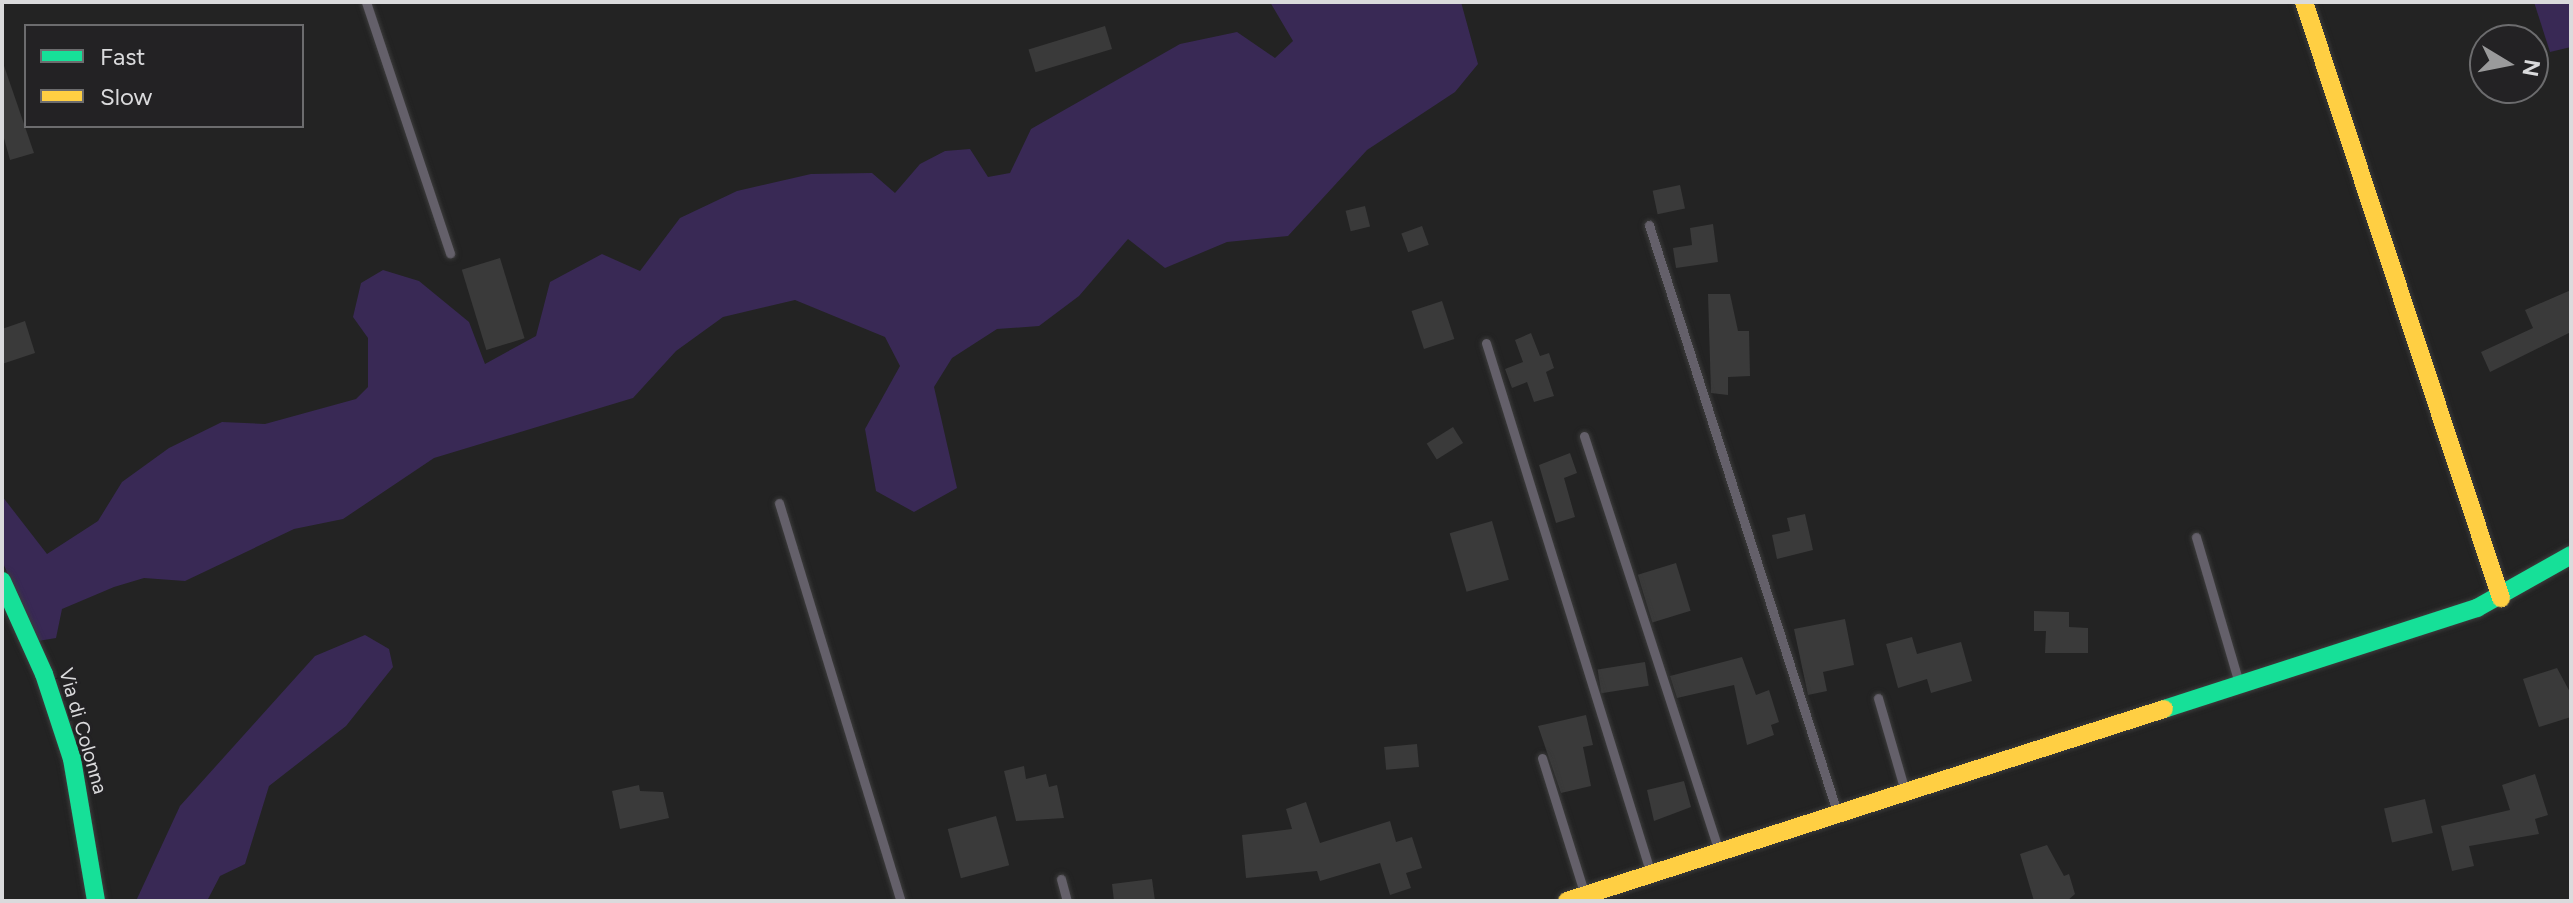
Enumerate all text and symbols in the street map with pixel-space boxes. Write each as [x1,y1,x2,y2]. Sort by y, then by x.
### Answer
legend [24,24,304,128]
north arrow [2469,24,2549,104]
text: Fast [100,42,145,71]
text: N [2516,57,2546,79]
text: Slow [100,82,152,111]
street label: Via di Colonna [54,665,112,797]

